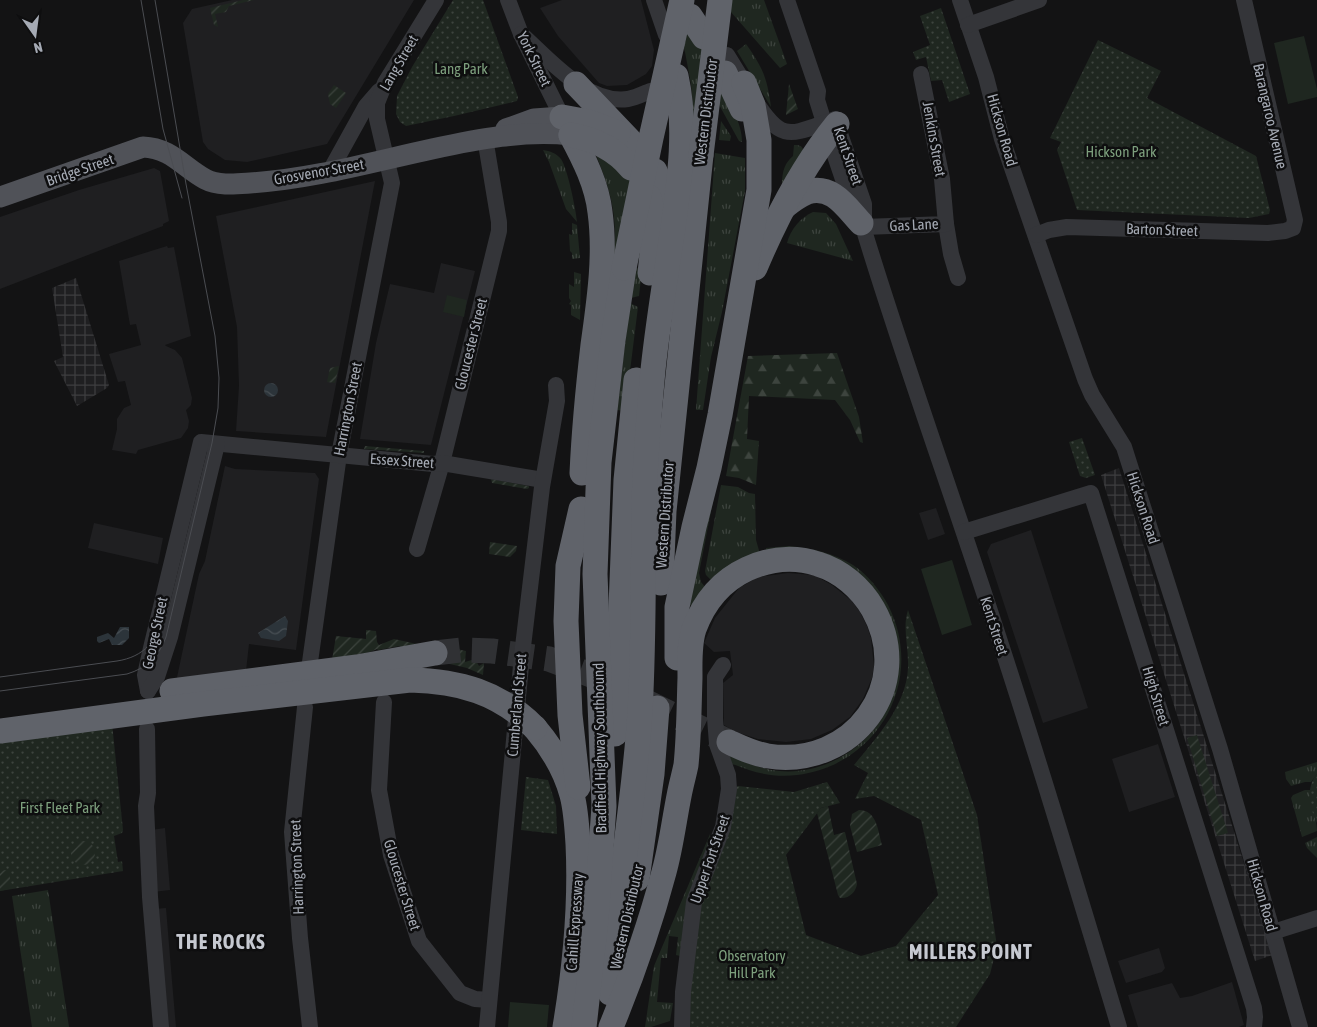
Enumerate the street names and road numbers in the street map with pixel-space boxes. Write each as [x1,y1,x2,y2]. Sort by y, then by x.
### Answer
street label: York Street [514,29,555,89]
street label: Lang Street [376,32,421,94]
street label: Western Distributor [691,57,721,166]
street label: Barangaroo Avenue [1250,62,1291,170]
street label: Hickson Road [984,92,1021,168]
street label: Jenkins Street [920,100,949,178]
street label: Kent Street [831,125,866,187]
street label: Bridge Street [44,150,116,189]
street label: Grosvenor Street [272,155,365,188]
street label: Gas Lane [889,215,939,234]
street label: Barton Street [1126,220,1198,239]
street label: Gloucester Street [451,296,490,392]
street label: Harrington Street [330,361,365,457]
street label: Essex Street [369,450,435,471]
street label: Western Distributor [652,461,677,569]
street label: Hickson Road [1124,470,1163,546]
street label: Kent Street [977,594,1012,657]
street label: George Street [139,595,170,671]
street label: Cumberland Street [504,653,529,757]
street label: Bradfield Highway Southbound [590,663,609,833]
street label: High Street [1139,664,1174,727]
street label: Upper Fort Street [686,812,733,905]
street label: Harrington Street [286,819,307,915]
street label: Gloucester Street [381,837,424,932]
street label: Hickson Road [1244,857,1281,933]
street label: Western Distributor [606,862,647,971]
street label: Cahill Expressway [563,873,586,971]

